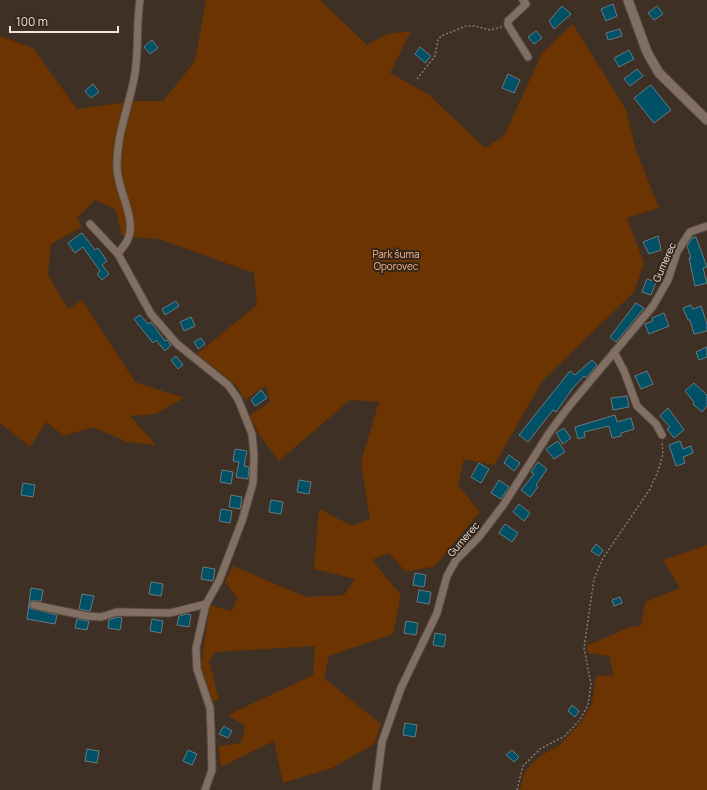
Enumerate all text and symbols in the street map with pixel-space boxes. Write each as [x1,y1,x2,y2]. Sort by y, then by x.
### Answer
scale bar [10,8,118,34]
text: 100 m [16,13,48,30]
street label: Gumerec [649,239,679,284]
park label: Park šuma Oporovec [372,247,420,273]
street label: Gumerec [444,518,482,560]

